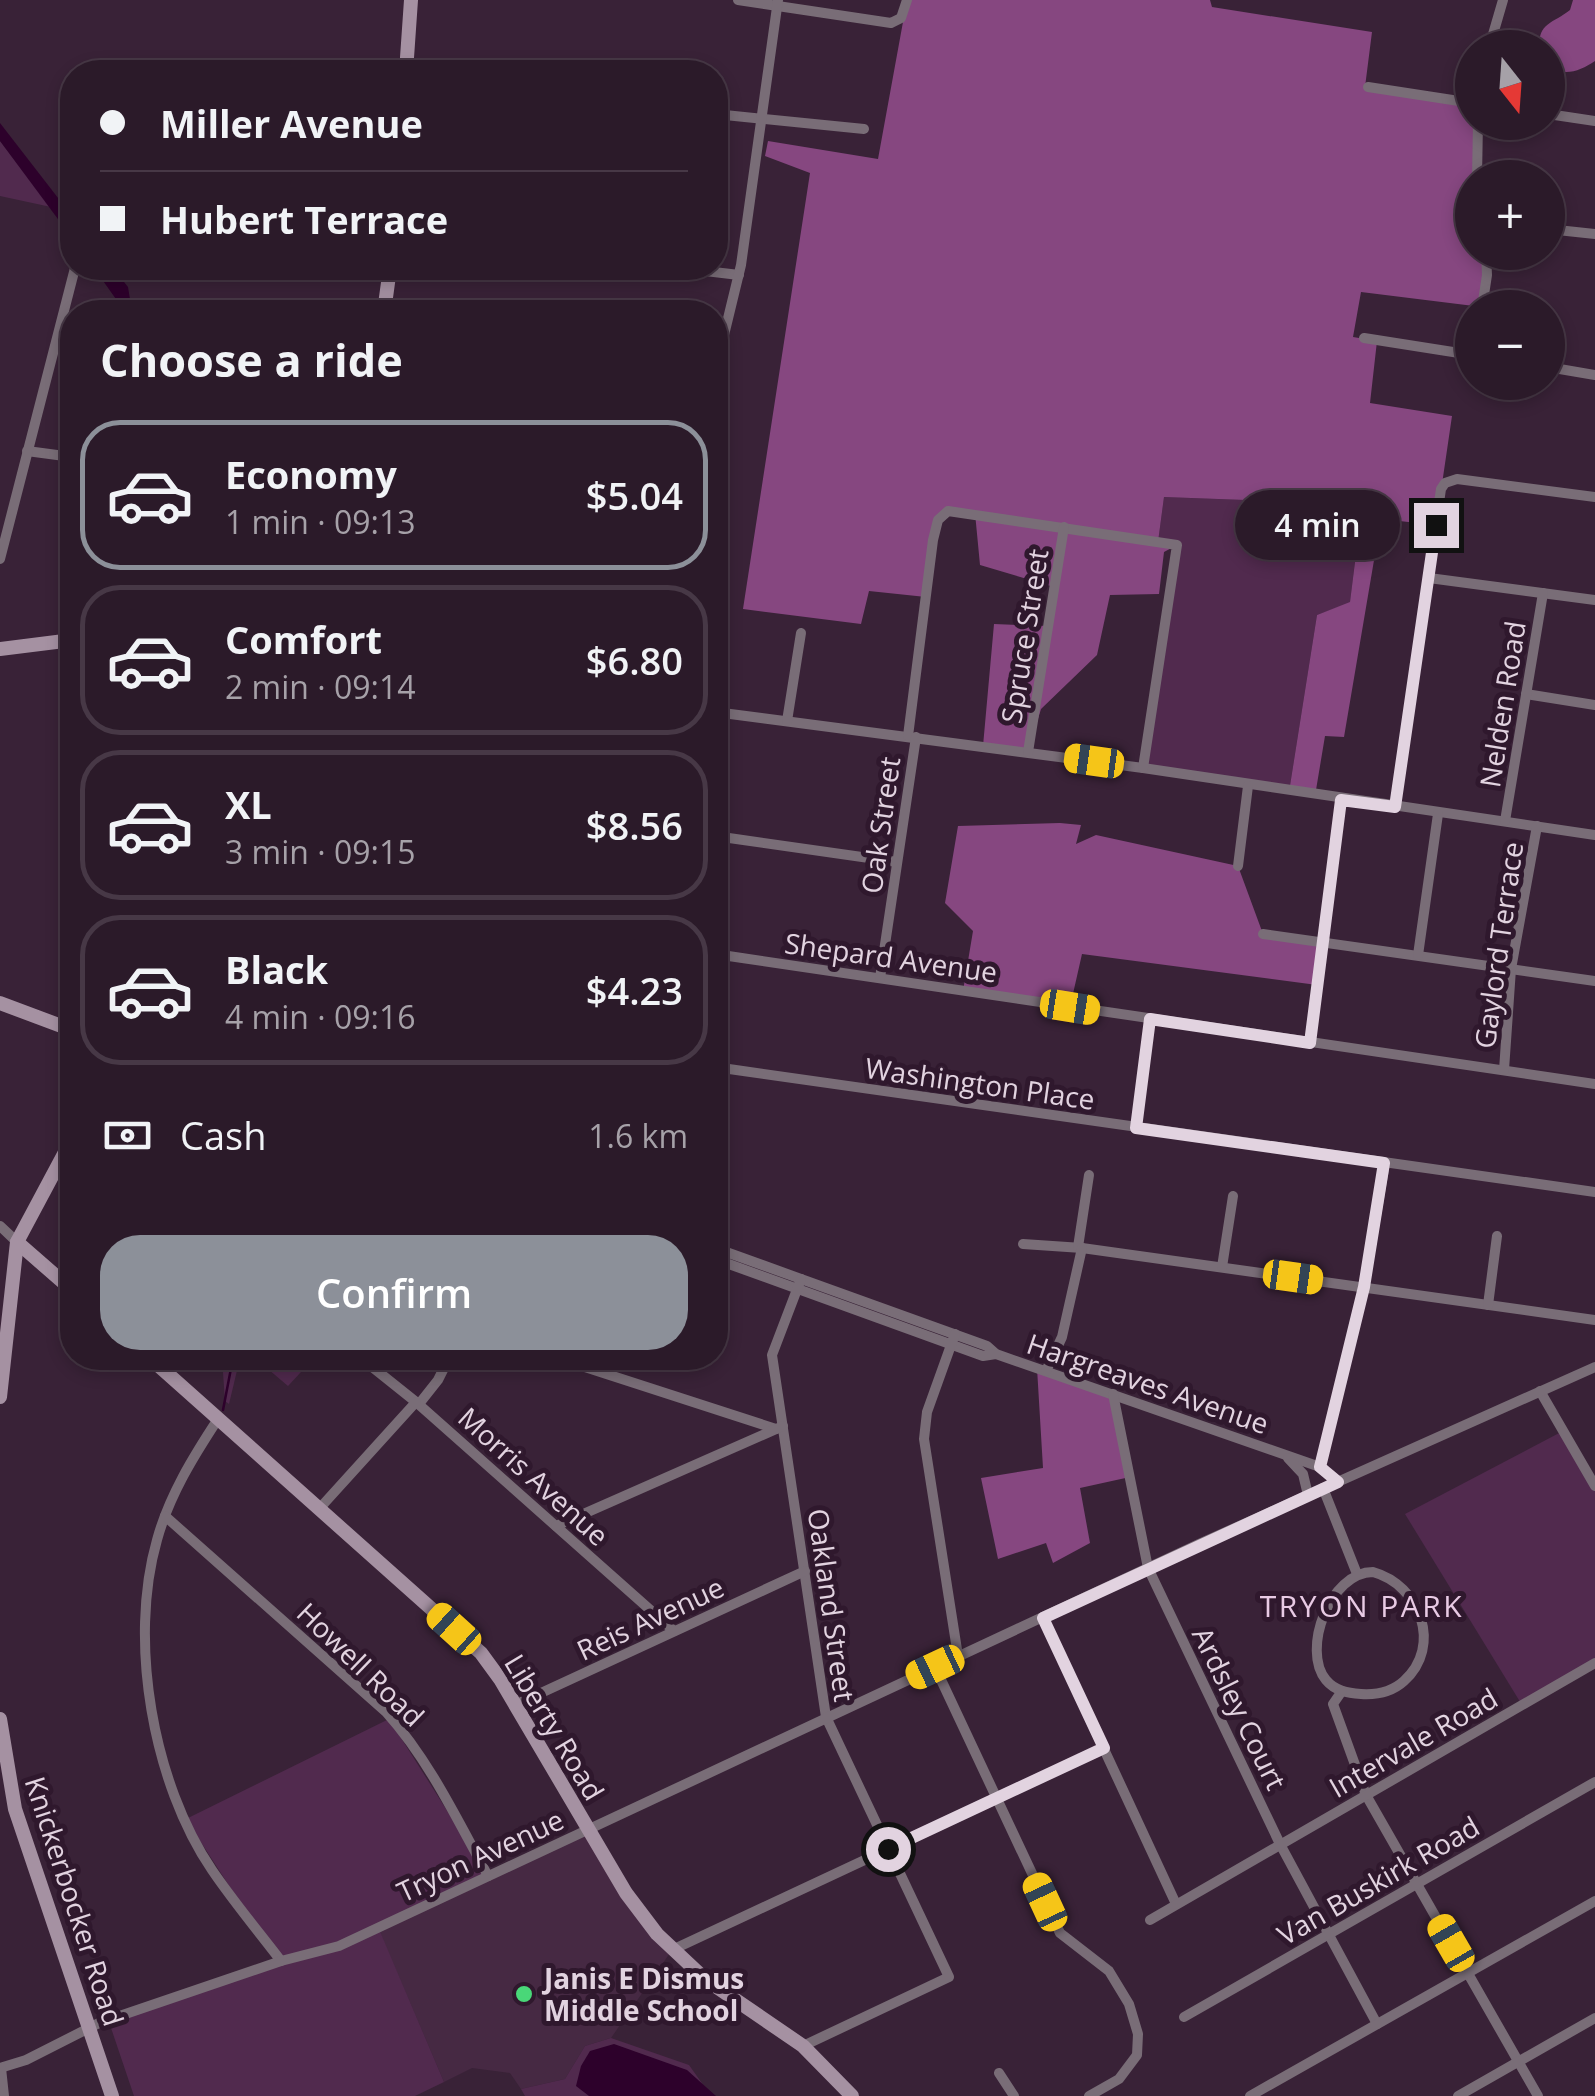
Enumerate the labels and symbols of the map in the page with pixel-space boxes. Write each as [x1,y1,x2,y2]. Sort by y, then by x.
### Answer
north arrow [1455,30,1565,140]
callout: 4 min [1236,490,1401,560]
route end [1414,503,1459,548]
street label: Spruce Street [991,546,1057,726]
street label: Nelden Road [1470,618,1534,790]
car [1062,742,1126,780]
street label: Oak Street [852,754,908,896]
street label: Gaylord Terrace [1465,839,1531,1051]
street label: Shepard Avenue [782,923,1000,991]
car [1038,987,1102,1027]
street label: Washington Place [863,1048,1097,1118]
car [1261,1258,1325,1296]
street label: Hargreaves Avenue [1022,1324,1274,1442]
street label: Morris Avenue [451,1398,617,1554]
street label: Oakland Street [800,1506,864,1704]
street label: Reis Avenue [570,1567,730,1669]
district label: TRYON PARK [1260,1585,1464,1626]
street label: Howell Road [289,1594,433,1734]
car [422,1598,486,1660]
street label: Ardsley Court [1184,1620,1296,1796]
car [901,1641,969,1693]
street label: Liberty Road [496,1647,614,1807]
street label: Intervale Road [1322,1678,1504,1806]
street label: Knickerbocker Road [17,1771,133,2031]
street label: Tryon Avenue [391,1800,569,1910]
street label: Van Buskirk Road [1270,1807,1486,1953]
route start [866,1827,911,1872]
car [1019,1868,1071,1936]
car [1423,1910,1479,1976]
place label: Janis E Dismus Middle School [541,1959,744,2029]
marker: Janis E Dismus Middle School [513,1983,535,2005]

